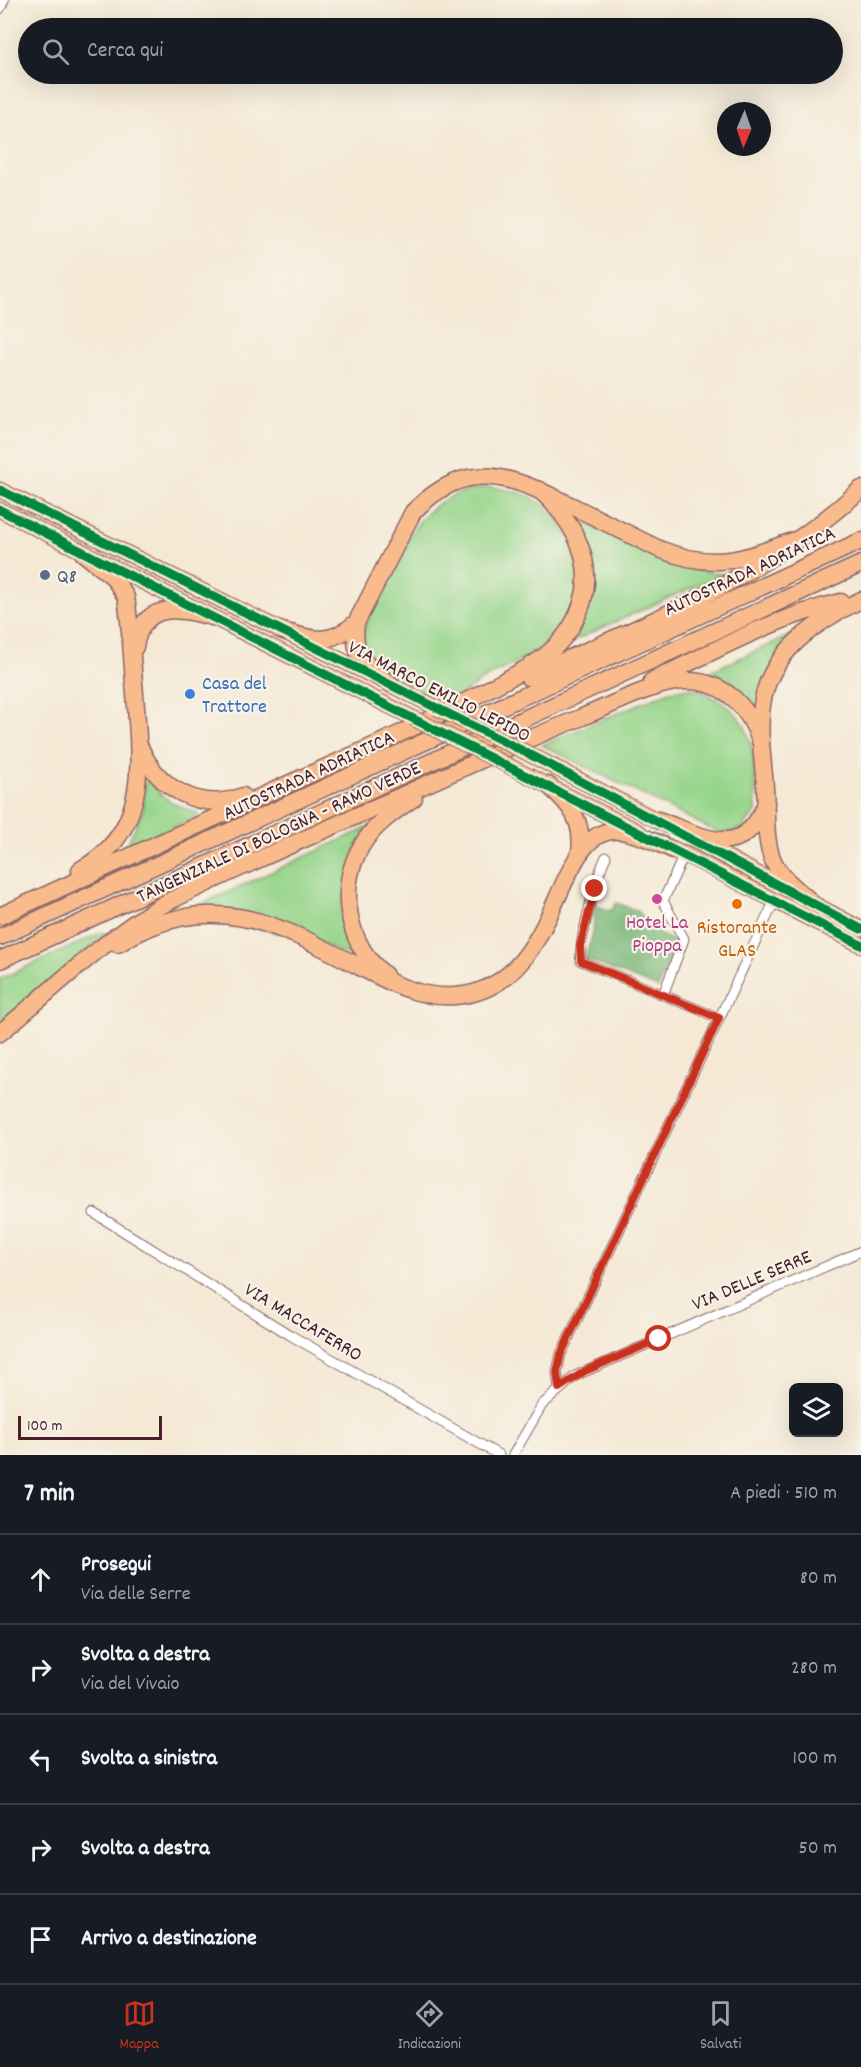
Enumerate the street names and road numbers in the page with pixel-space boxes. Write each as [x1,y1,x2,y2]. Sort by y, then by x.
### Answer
street label: AUTOSTRADA ADRIATICA [660,521,841,625]
street label: VIA MARCO EMILIO LEPIDO [343,634,535,751]
street label: AUTOSTRADA ADRIATICA [219,725,400,829]
street label: TANGENZIALE DI BOLOGNA - RAMO VERDE [133,755,426,912]
street label: VIA DELLE SERRE [688,1244,816,1319]
street label: VIA MACCAFERRO [238,1277,367,1370]

